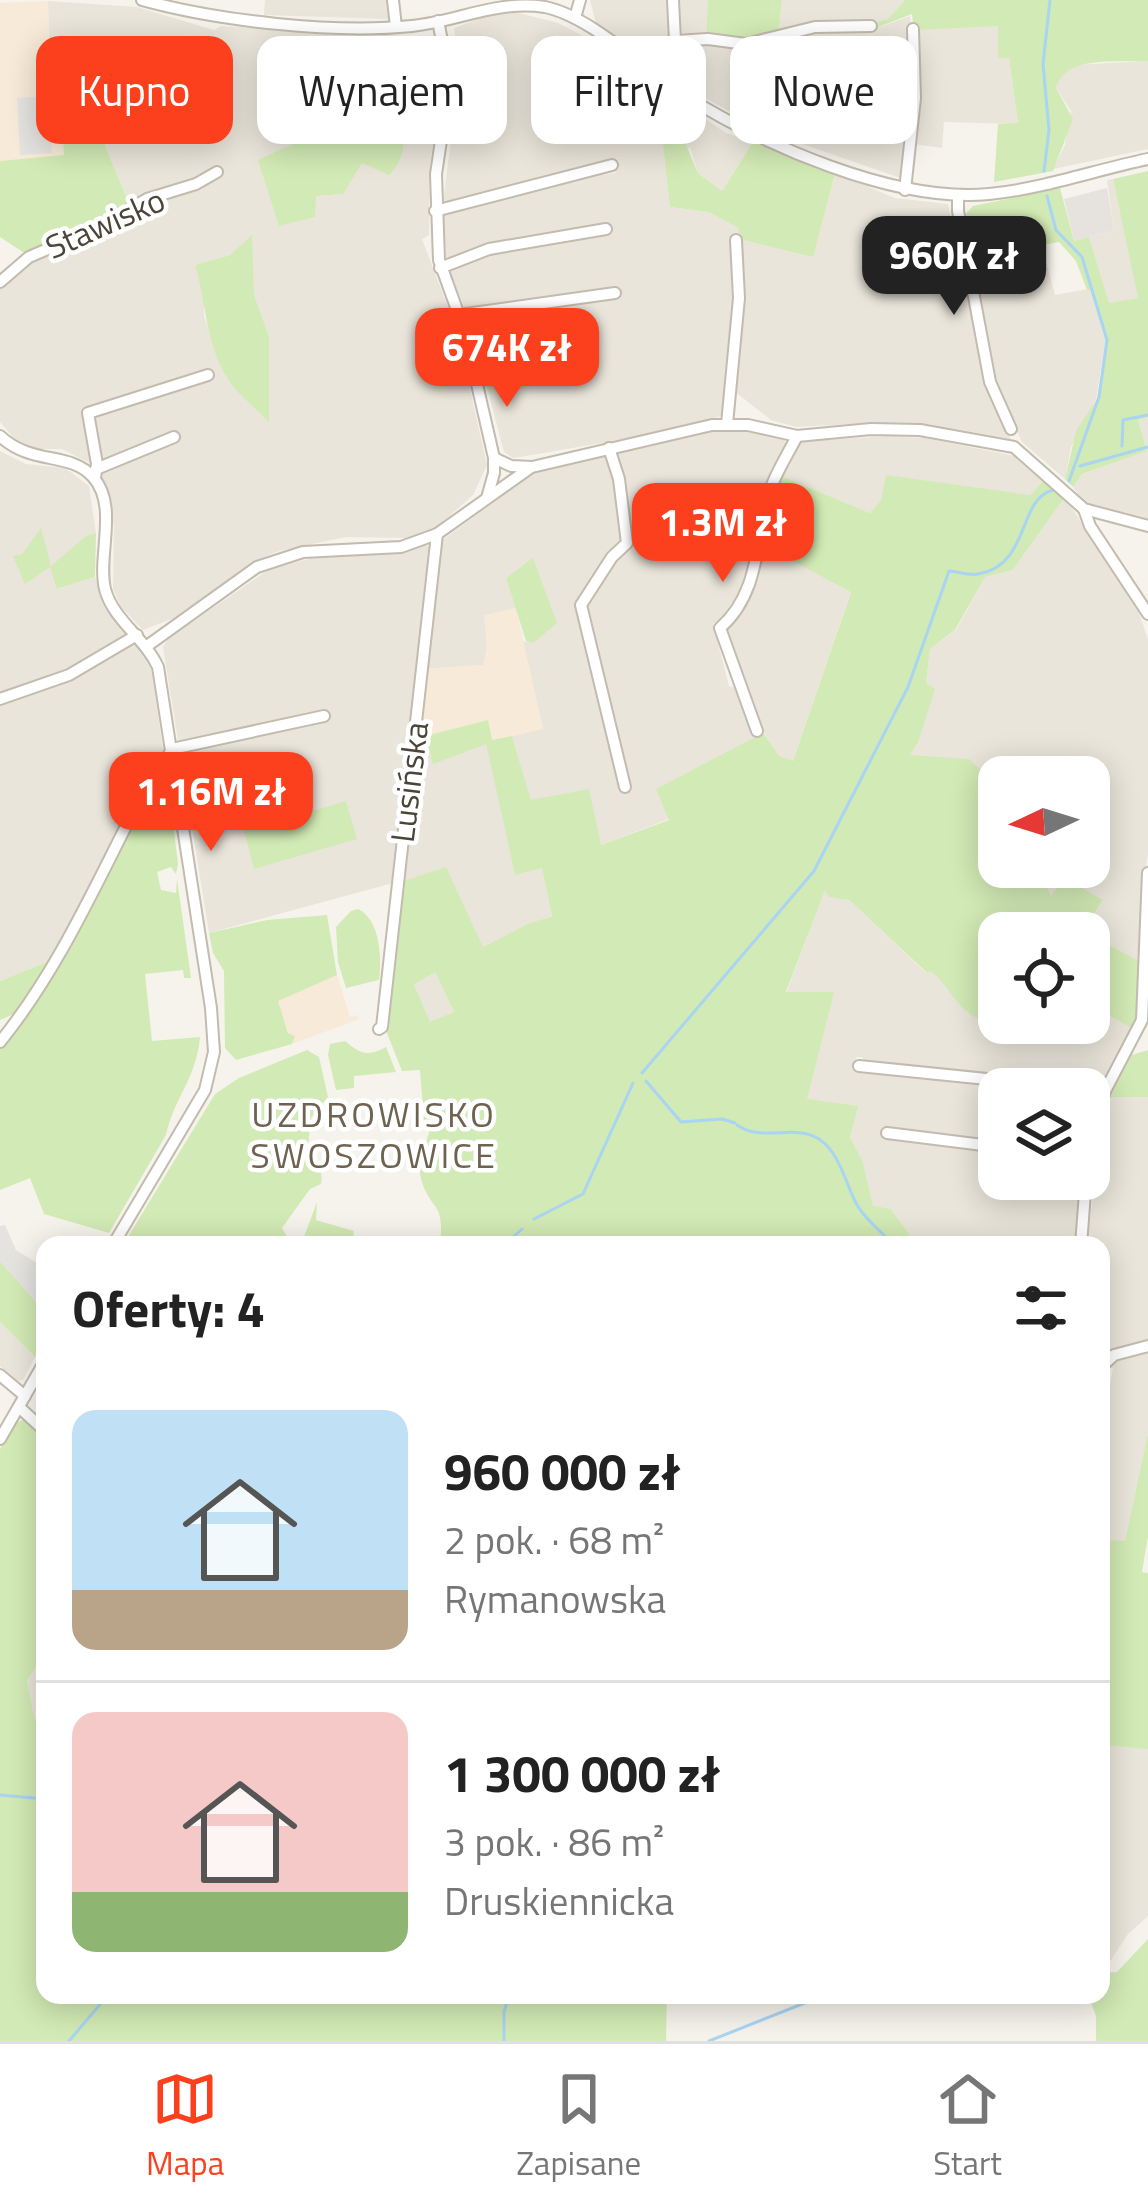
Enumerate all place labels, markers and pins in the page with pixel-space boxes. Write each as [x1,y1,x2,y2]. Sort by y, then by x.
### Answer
pin: 960K zł [843,216,1065,318]
pin: 674K zł [396,308,618,410]
pin: 1.3M zł [612,483,834,585]
pin: 1.16M zł [87,752,335,854]

